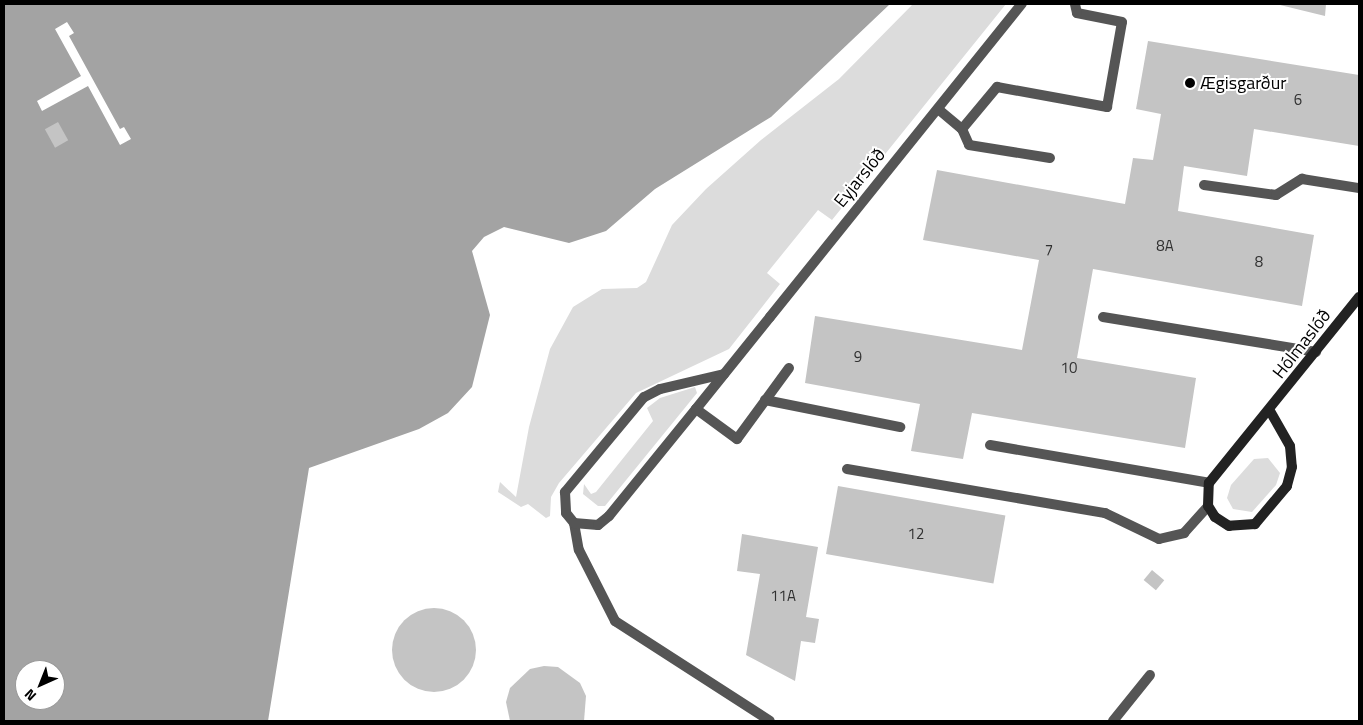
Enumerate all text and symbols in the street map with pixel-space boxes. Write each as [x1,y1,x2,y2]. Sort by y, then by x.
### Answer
place label: Ægisgarður [1200,72,1286,94]
marker: Ægisgarður [1184,77,1196,89]
house number: 6 [1294,91,1302,109]
street label: Eyjarslóð [830,144,890,212]
house number: 8A [1156,237,1174,255]
house number: 7 [1045,241,1053,259]
house number: 8 [1255,253,1263,271]
street label: Hólmaslóð [1268,305,1336,383]
house number: 9 [854,348,862,366]
house number: 10 [1061,359,1077,377]
house number: 12 [908,525,924,543]
house number: 11A [770,587,796,605]
north arrow [15,660,65,710]
text: N [19,685,41,706]

